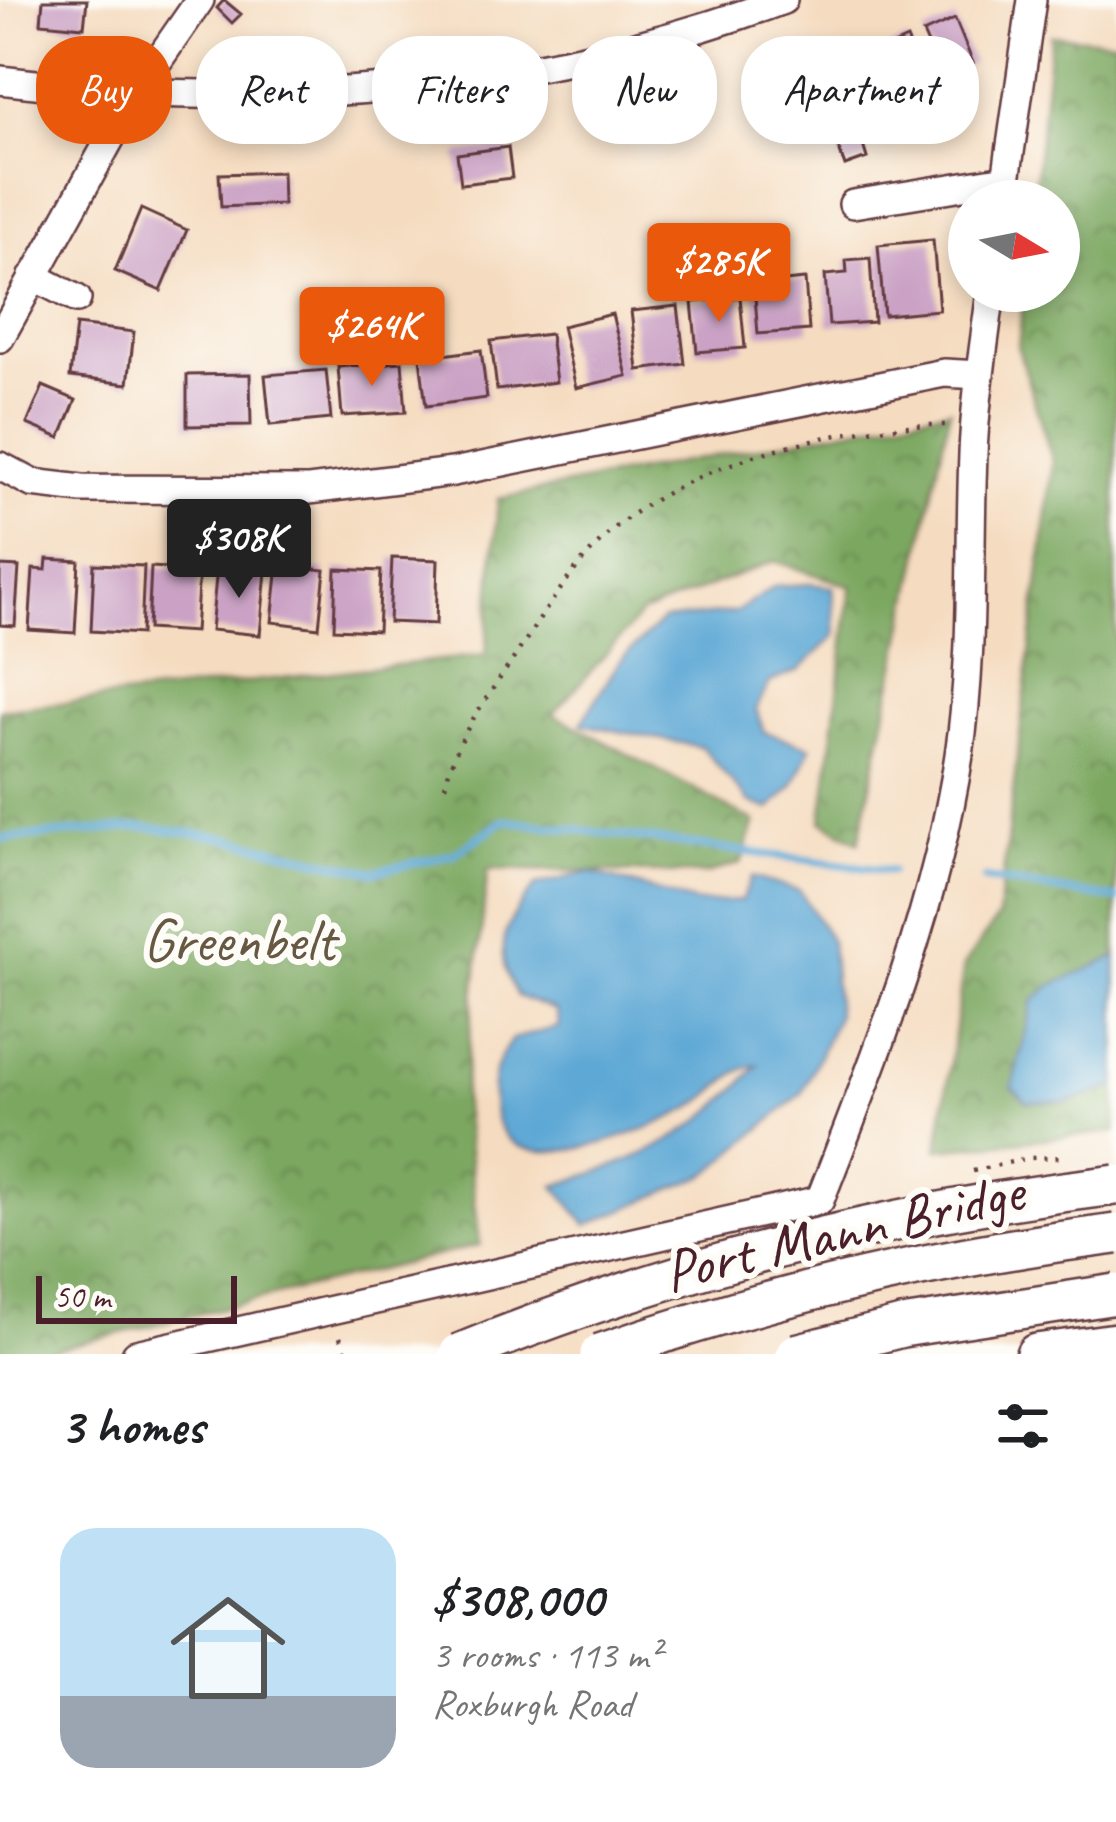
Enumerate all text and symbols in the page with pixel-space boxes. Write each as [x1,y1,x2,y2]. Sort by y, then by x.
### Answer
chip: Buy [36,36,172,144]
chip: Rent [196,36,348,144]
chip: Filters [372,36,548,144]
chip: New [572,36,717,144]
chip: Apartment [741,36,979,144]
north arrow [948,180,1080,312]
map controls [948,180,1080,312]
pin: $285K [635,223,803,325]
text: $285K [674,237,764,286]
pin: $264K [288,287,456,389]
text: $264K [327,301,417,350]
pin: $308K [155,499,323,601]
text: $308K [194,513,284,562]
park label: Greenbelt [143,902,340,978]
street label: Port Mann Bridge [656,1152,1035,1309]
scale bar [36,1270,237,1323]
text: 50 m [54,1276,110,1318]
icon: filters [990,1393,1056,1459]
text: 3 homes [60,1394,204,1458]
text: $308,000 [432,1567,603,1631]
icon: home [156,1576,300,1720]
text: 3 rooms · 113 m² [432,1631,660,1680]
text: Roxburgh Road [432,1680,633,1729]

